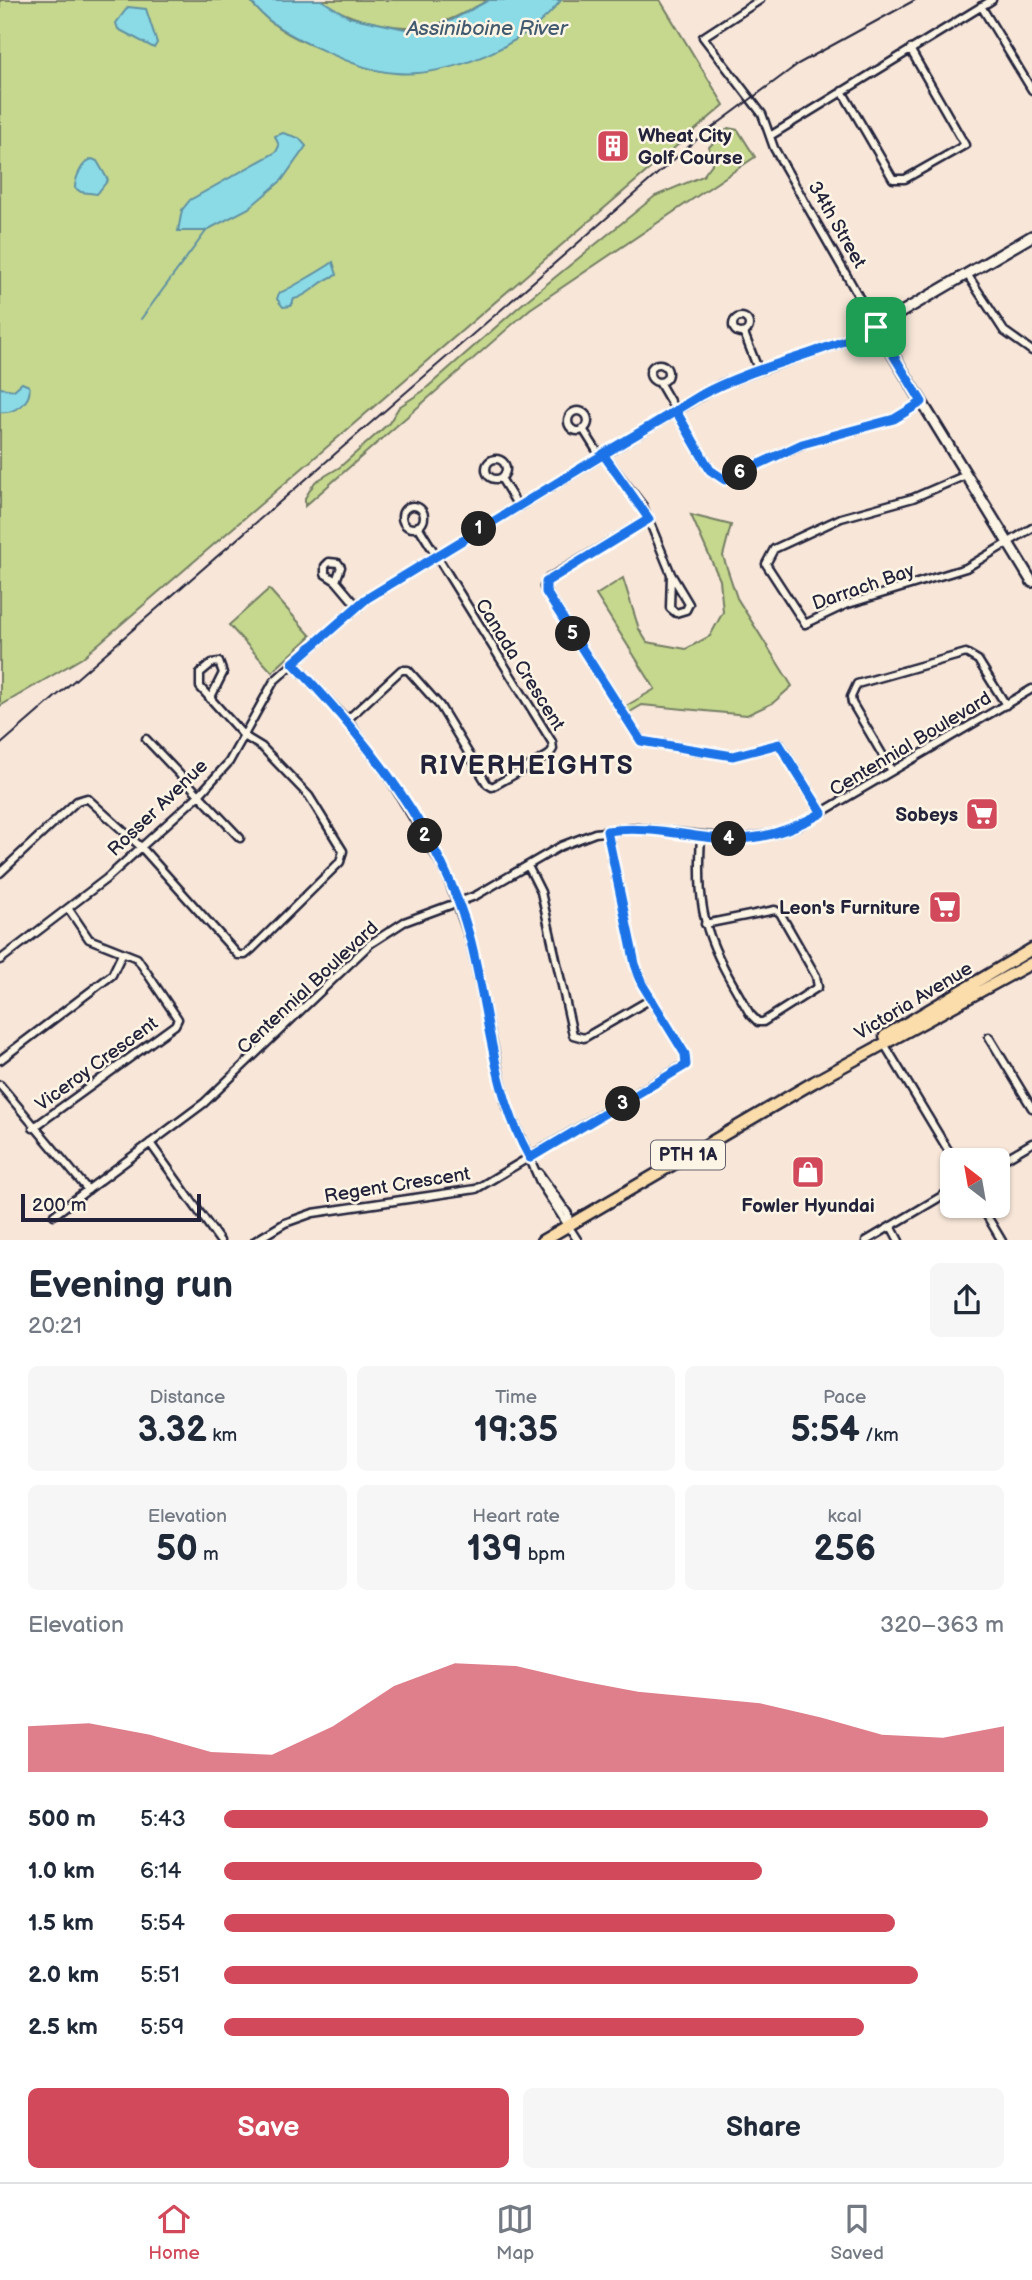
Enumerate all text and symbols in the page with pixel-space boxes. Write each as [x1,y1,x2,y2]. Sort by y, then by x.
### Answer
water label: Assiniboine River [406,16,569,41]
place label: Wheat City Golf Course [638,125,743,170]
building icon: Wheat City Golf Course [594,127,632,165]
street label: 34th Street [803,177,871,272]
pin [846,297,906,357]
icon: arrive [857,308,895,346]
pin: 6 [722,456,758,490]
text: 6 [734,461,745,484]
pin: 1 [462,512,496,546]
text: 1 [475,517,483,540]
street label: Darrach Bay [809,559,918,616]
street label: Canada Crescent [470,595,570,735]
pin: 5 [556,616,590,652]
text: 5 [567,622,578,645]
street label: Centennial Boulevard [826,687,996,802]
district label: RIVERHEIGHTS [419,751,635,782]
street label: Rosser Avenue [103,755,213,862]
supermarket icon: Sobeys [963,795,1001,833]
place label: Sobeys [895,804,958,827]
pin: 2 [408,818,442,854]
pin: 4 [712,822,746,856]
text: 2 [419,824,430,847]
text: 4 [723,827,734,850]
supermarket icon: Leon's Furniture [926,888,964,926]
place label: Leon's Furniture [779,897,920,920]
street label: Centennial Boulevard [233,917,383,1059]
street label: Victoria Avenue [851,957,977,1045]
street label: Viceroy Crescent [31,1012,163,1116]
pin: 3 [606,1086,640,1122]
text: 3 [617,1092,628,1115]
road number: PTH 1A [651,1140,725,1170]
north arrow [940,1148,1010,1218]
map controls [940,1148,1010,1218]
shop icon: Fowler Hyundai [789,1153,827,1191]
street label: Regent Crescent [323,1163,472,1208]
scale bar [21,1192,201,1223]
text: 200 m [32,1194,86,1217]
place label: Fowler Hyundai [741,1195,875,1218]
text: Evening run [28,1263,233,1308]
button: share [930,1263,1004,1337]
text: 20:21 [28,1312,82,1340]
text: Distance [149,1386,225,1409]
text: Time [495,1386,537,1409]
text: Pace [823,1386,866,1409]
text: 3.32 [137,1409,207,1452]
text: 19:35 [474,1409,558,1452]
text: 5:54 [791,1409,860,1452]
text: km [207,1424,237,1447]
text: /km [860,1424,899,1447]
text: Elevation [148,1505,227,1528]
text: Heart rate [472,1505,560,1528]
text: kcal [828,1505,862,1528]
text: 50 [156,1528,198,1571]
text: 139 [467,1528,523,1571]
text: 256 [813,1528,876,1571]
text: m [198,1543,219,1566]
text: bpm [523,1543,565,1566]
text: Elevation [28,1611,124,1639]
text: 320–363 m [880,1611,1004,1639]
text: 500 m [28,1805,96,1833]
text: 5:43 [140,1805,186,1833]
text: 1.0 km [28,1857,95,1885]
text: 6:14 [140,1857,182,1885]
text: 1.5 km [28,1909,94,1937]
text: 5:54 [140,1909,185,1937]
text: 2.0 km [28,1961,99,1989]
text: 5:51 [140,1961,180,1989]
text: 2.5 km [28,2013,98,2041]
text: 5:59 [140,2013,184,2041]
button: Save [28,2088,509,2168]
button: Share [523,2088,1004,2168]
tab: Home [148,2200,200,2265]
tab: Map [496,2200,534,2265]
tab: Saved [831,2200,884,2265]

